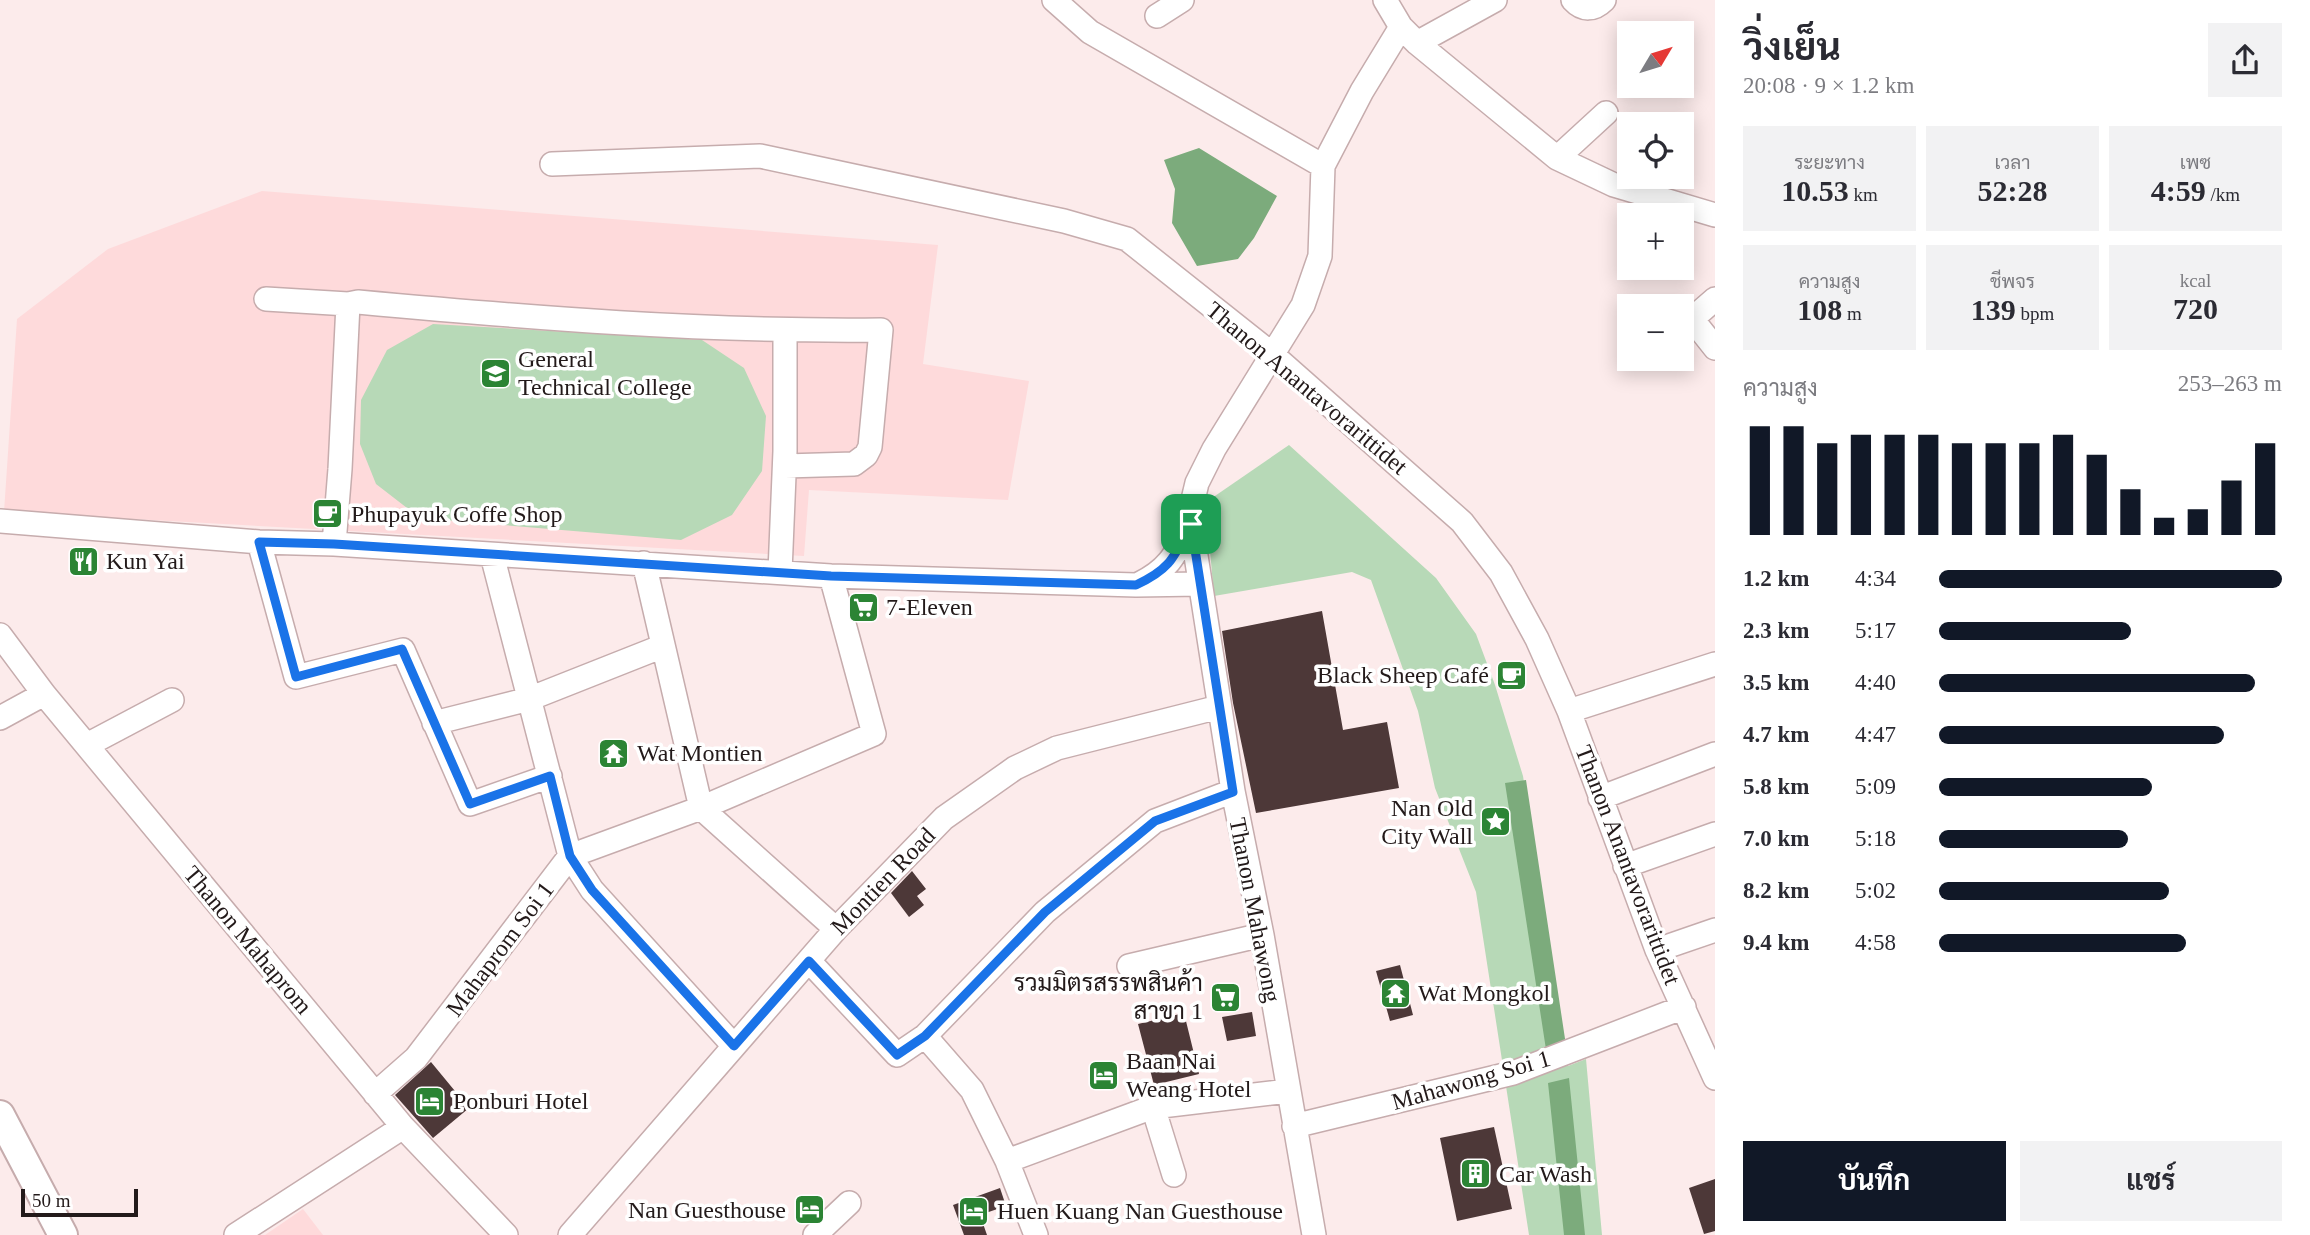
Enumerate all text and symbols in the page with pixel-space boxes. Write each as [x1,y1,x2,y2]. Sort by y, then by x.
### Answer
north arrow [1617,21,1694,98]
map controls [1617,21,1694,371]
button: share [2208,23,2282,97]
text: วิ่งเย็น [1743,26,1841,68]
text: 20:08 · 9 × 1.2 km [1743,73,1914,98]
button: locate [1617,112,1694,189]
text: ระยะทาง [1794,152,1865,173]
text: เวลา [1995,152,2030,173]
text: เพซ [2180,152,2211,173]
text: 10.53 [1781,174,1849,207]
text: 52:28 [1978,174,2048,207]
text: 4:59 [2151,174,2206,207]
text: km [1849,184,1878,205]
text: /km [2206,184,2240,205]
button: + [1617,203,1694,280]
text: kcal [2180,270,2211,291]
text: ความสูง [1799,271,1860,292]
text: ชีพจร [1990,271,2035,292]
text: 720 [2173,292,2218,325]
text: 108 [1797,293,1842,326]
text: 139 [1971,293,2016,326]
button: − [1617,294,1694,371]
street label: Thanon Anantavorarittidet [1201,296,1413,480]
text: m [1842,303,1862,324]
text: bpm [2016,303,2054,324]
place label: General Technical College [518,346,692,400]
school or university icon: General Technical College [478,356,512,390]
text: 253–263 m [2178,371,2282,396]
text: ความสูง [1743,376,1818,401]
pin [1161,494,1221,554]
cafe icon: Phupayuk Coffe Shop [311,497,345,531]
place label: Phupayuk Coffe Shop [351,501,563,527]
icon: arrive [1172,505,1210,543]
restaurant icon: Kun Yai [66,544,100,578]
place label: Kun Yai [106,548,185,574]
text: 1.2 km [1743,566,1809,591]
text: 4:34 [1855,566,1896,591]
supermarket icon: 7-Eleven [846,590,880,624]
place label: 7-Eleven [886,594,973,620]
text: 2.3 km [1743,618,1809,643]
text: 5:17 [1855,618,1896,643]
cafe icon: Black Sheep Café [1495,658,1529,692]
place label: Black Sheep Café [1317,662,1489,688]
text: 3.5 km [1743,670,1809,695]
text: 4:40 [1855,670,1896,695]
text: 4.7 km [1743,722,1809,747]
text: 4:47 [1855,722,1896,747]
temple icon: Wat Montien [597,736,631,770]
place label: Wat Montien [637,740,762,766]
street label: Thanon Anantavorarittidet [1570,742,1686,988]
text: 5.8 km [1743,774,1809,799]
text: 5:09 [1855,774,1896,799]
place label: Nan Old City Wall [1381,795,1473,849]
place icon: Nan Old City Wall [1479,805,1513,839]
street label: Thanon Mahawong [1224,816,1286,1004]
street label: Montien Road [826,822,940,940]
text: 7.0 km [1743,826,1809,851]
text: 5:18 [1855,826,1896,851]
street label: Thanon Mahaprom [179,861,318,1019]
street label: Mahaprom Soi 1 [441,877,559,1021]
text: 8.2 km [1743,878,1809,903]
text: 5:02 [1855,878,1896,903]
text: 9.4 km [1743,930,1809,955]
text: 4:58 [1855,930,1896,955]
place label: รวมมิตรสรรพสินค้า สาขา 1 [1014,968,1203,1024]
temple icon: Wat Mongkol [1378,976,1412,1010]
supermarket icon: รวมมิตรสรรพสินค้า สาขา 1 [1209,980,1243,1014]
place label: Wat Mongkol [1418,980,1550,1006]
street label: Mahawong Soi 1 [1389,1045,1553,1115]
place label: Baan Nai Weang Hotel [1126,1048,1252,1102]
hotel icon: Baan Nai Weang Hotel [1086,1058,1120,1092]
hotel icon: Ponburi Hotel [413,1084,447,1118]
place label: Ponburi Hotel [453,1088,589,1114]
button: บันทึก [1743,1141,2006,1221]
button: แชร์ [2020,1141,2282,1221]
building icon: Car Wash [1459,1157,1493,1191]
place label: Car Wash [1499,1161,1592,1187]
scale bar [21,1186,138,1218]
text: 50 m [32,1190,71,1211]
hotel icon: Nan Guesthouse [792,1193,826,1227]
hotel icon: Huen Kuang Nan Guesthouse [957,1194,991,1228]
place label: Nan Guesthouse [628,1197,786,1223]
place label: Huen Kuang Nan Guesthouse [997,1198,1283,1224]

